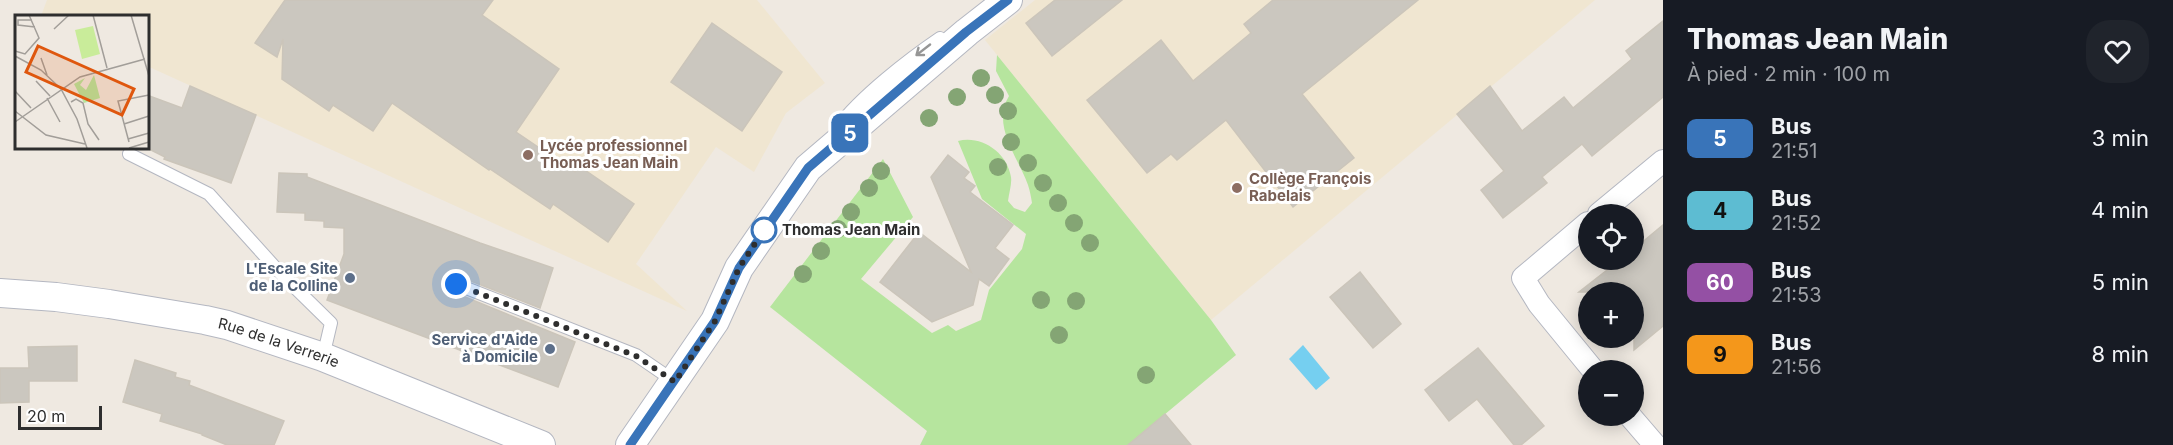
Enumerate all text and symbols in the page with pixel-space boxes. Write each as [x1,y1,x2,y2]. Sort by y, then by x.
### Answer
inset map [15,15,148,148]
button: heart [2086,20,2149,83]
text: Thomas Jean Main [1687,22,1948,56]
one-way arrow [916,44,932,57]
text: À pied · 2 min · 100 m [1687,62,1890,86]
text: Bus [1771,113,1812,139]
line badge: 5 [830,114,870,152]
text: 5 [843,121,857,146]
text: 3 min [2092,125,2149,151]
text: 5 [1713,126,1727,151]
place label: Lycée professionnel Thomas Jean Main [540,136,687,172]
text: 21:51 [1771,139,1817,163]
marker: Lycée professionnel Thomas Jean Main [521,148,535,162]
place label: Collège François Rabelais [1249,169,1371,205]
marker: Collège François Rabelais [1230,181,1244,195]
text: Bus [1771,185,1812,211]
text: 4 min [2091,197,2149,223]
text: 4 [1713,198,1727,223]
map controls [1578,204,1644,426]
button: locate [1578,204,1644,270]
text: 21:52 [1771,211,1821,235]
marker: Thomas Jean Main [751,217,777,243]
place label: Thomas Jean Main [782,220,920,239]
text: Bus [1771,257,1812,283]
place label: L'Escale Site de la Colline [246,259,338,295]
your location [441,269,471,299]
text: 5 min [2092,269,2149,295]
text: 60 [1706,270,1734,295]
marker: L'Escale Site de la Colline [343,271,357,285]
button: + [1578,282,1644,348]
text: 21:53 [1771,283,1822,307]
street label: Rue de la Verrerie [216,313,342,372]
text: Bus [1771,329,1812,355]
place label: Service d'Aide à Domicile [431,330,538,366]
text: 8 min [2092,341,2149,367]
marker: Service d'Aide à Domicile [543,342,557,356]
text: 9 [1713,342,1727,367]
text: 21:56 [1771,355,1822,379]
button: − [1578,360,1644,426]
scale bar [18,403,102,430]
text: 20 m [27,406,65,426]

